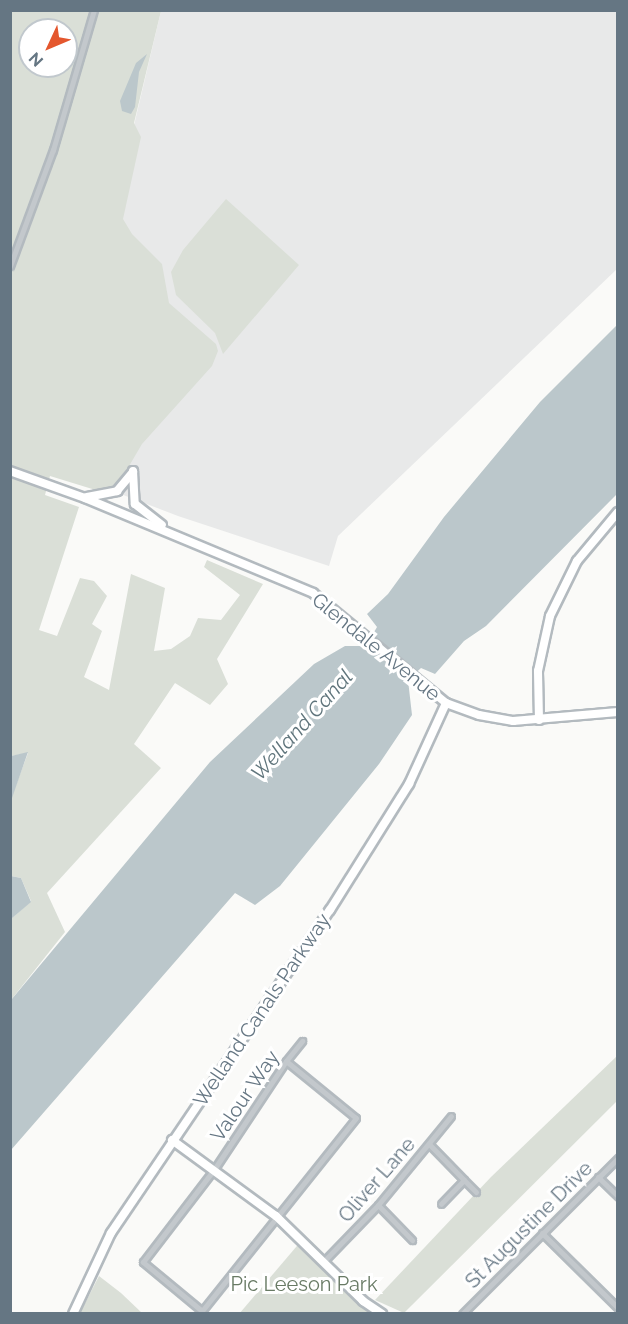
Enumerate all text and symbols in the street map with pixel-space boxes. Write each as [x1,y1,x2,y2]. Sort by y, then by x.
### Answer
north arrow [18,18,78,78]
text: N [25,48,47,70]
street label: Glendale Avenue [307,588,445,706]
water label: Welland Canal [246,664,358,786]
street label: Welland Canals Parkway [188,909,336,1111]
street label: Valour Way [205,1045,285,1147]
street label: Oliver Lane [334,1133,420,1227]
street label: St Augustine Drive [460,1156,598,1294]
park label: Pic Leeson Park [231,1272,377,1296]

